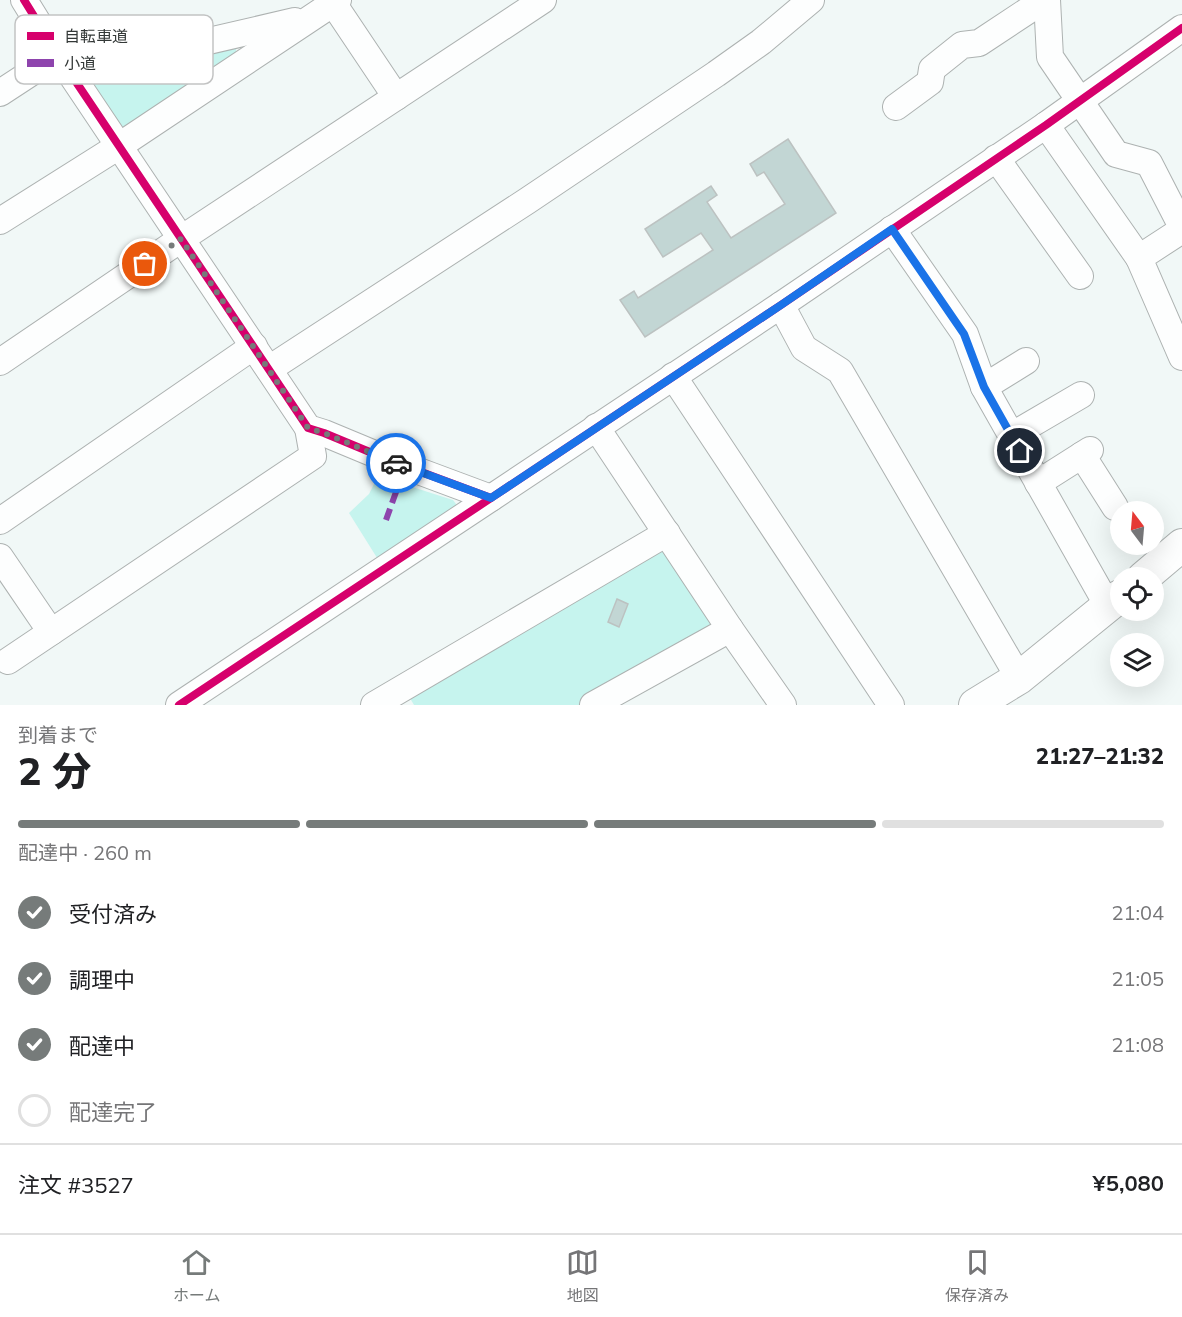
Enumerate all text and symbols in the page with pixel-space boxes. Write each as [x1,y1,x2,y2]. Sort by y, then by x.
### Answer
legend [15,15,213,84]
text: 自転車道 [64,26,128,46]
text: 小道 [64,53,96,73]
pin [119,238,170,289]
icon: bag [128,247,161,280]
pin [994,425,1045,476]
courier [366,433,426,493]
icon: home [1003,434,1036,467]
icon: car [380,447,413,480]
north arrow [1110,501,1164,555]
map controls [1110,501,1164,687]
button: locate [1110,567,1164,621]
button: layers [1110,633,1164,687]
text: 到着まで [18,722,98,747]
text: 21:27–21:32 [1036,742,1164,770]
text: 2 分 [18,746,91,795]
text: 配達中 · 260 m [18,840,152,865]
icon: check [18,896,51,929]
text: 受付済み [69,900,157,928]
text: 21:04 [1111,900,1164,925]
icon: check [18,962,51,995]
text: 調理中 [69,966,135,994]
text: 21:05 [1111,966,1164,991]
icon: check [18,1028,51,1061]
text: 配達中 [69,1032,135,1060]
text: 21:08 [1111,1032,1164,1057]
text: 配達完了 [69,1098,157,1126]
text: ¥5,080 [1093,1169,1164,1197]
text: 注文 #3527 [18,1171,134,1199]
tab: ホーム [173,1246,220,1306]
tab: 地図 [566,1246,599,1306]
tab: 保存済み [945,1246,1009,1306]

